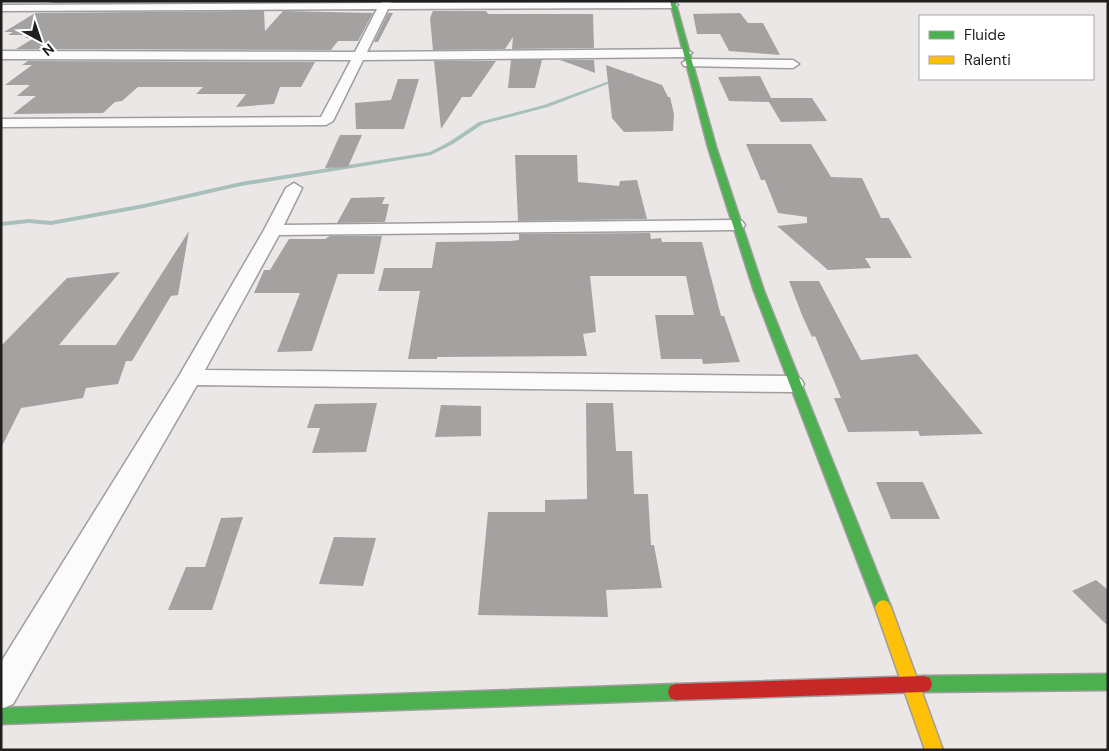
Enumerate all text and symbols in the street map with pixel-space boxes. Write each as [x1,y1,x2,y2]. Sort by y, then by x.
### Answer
north arrow [15,15,65,65]
legend [919,15,1094,80]
text: Fluide [964,25,1006,45]
text: N [39,40,58,60]
text: Ralenti [964,50,1011,70]

